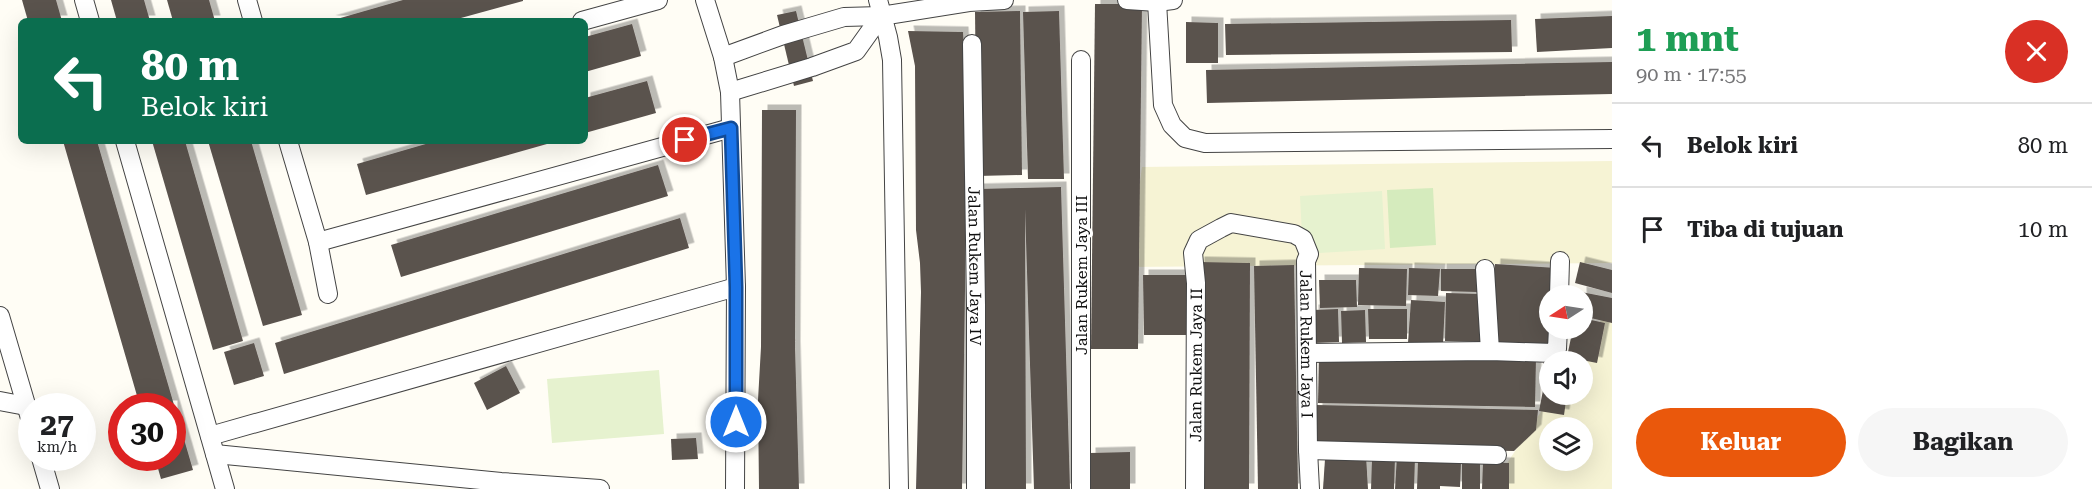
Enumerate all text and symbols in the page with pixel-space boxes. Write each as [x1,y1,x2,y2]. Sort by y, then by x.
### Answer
text: 1 mnt [1636,18,1739,60]
button: close [2005,20,2068,83]
text: 80 m [141,41,239,90]
icon: left [42,42,120,120]
text: 90 m · 17:55 [1636,62,1747,86]
text: Belok kiri [141,91,268,123]
pin [659,114,710,165]
icon: arrive [668,123,701,156]
icon: left [1636,129,1669,162]
text: Belok kiri [1687,133,1798,158]
text: 80 m [2018,133,2068,158]
street label: Jalan Rukem Jaya IV [964,186,985,346]
street label: Jalan Rukem Jaya III [1072,195,1091,355]
icon: arrive [1636,213,1669,246]
text: Tiba di tujuan [1687,217,1843,242]
text: 10 m [2018,217,2068,242]
street label: Jalan Rukem Jaya I [1296,270,1317,418]
north arrow [1539,285,1593,339]
map controls [1539,285,1593,471]
street label: Jalan Rukem Jaya II [1186,288,1206,442]
button: sound [1539,351,1593,405]
position arrow [704,390,768,454]
speed limit sign: 30 [108,393,186,471]
text: 27 [40,407,74,442]
button: Keluar [1636,408,1846,477]
button: Bagikan [1858,408,2068,477]
button: layers [1539,417,1593,471]
text: km/h [37,438,77,456]

